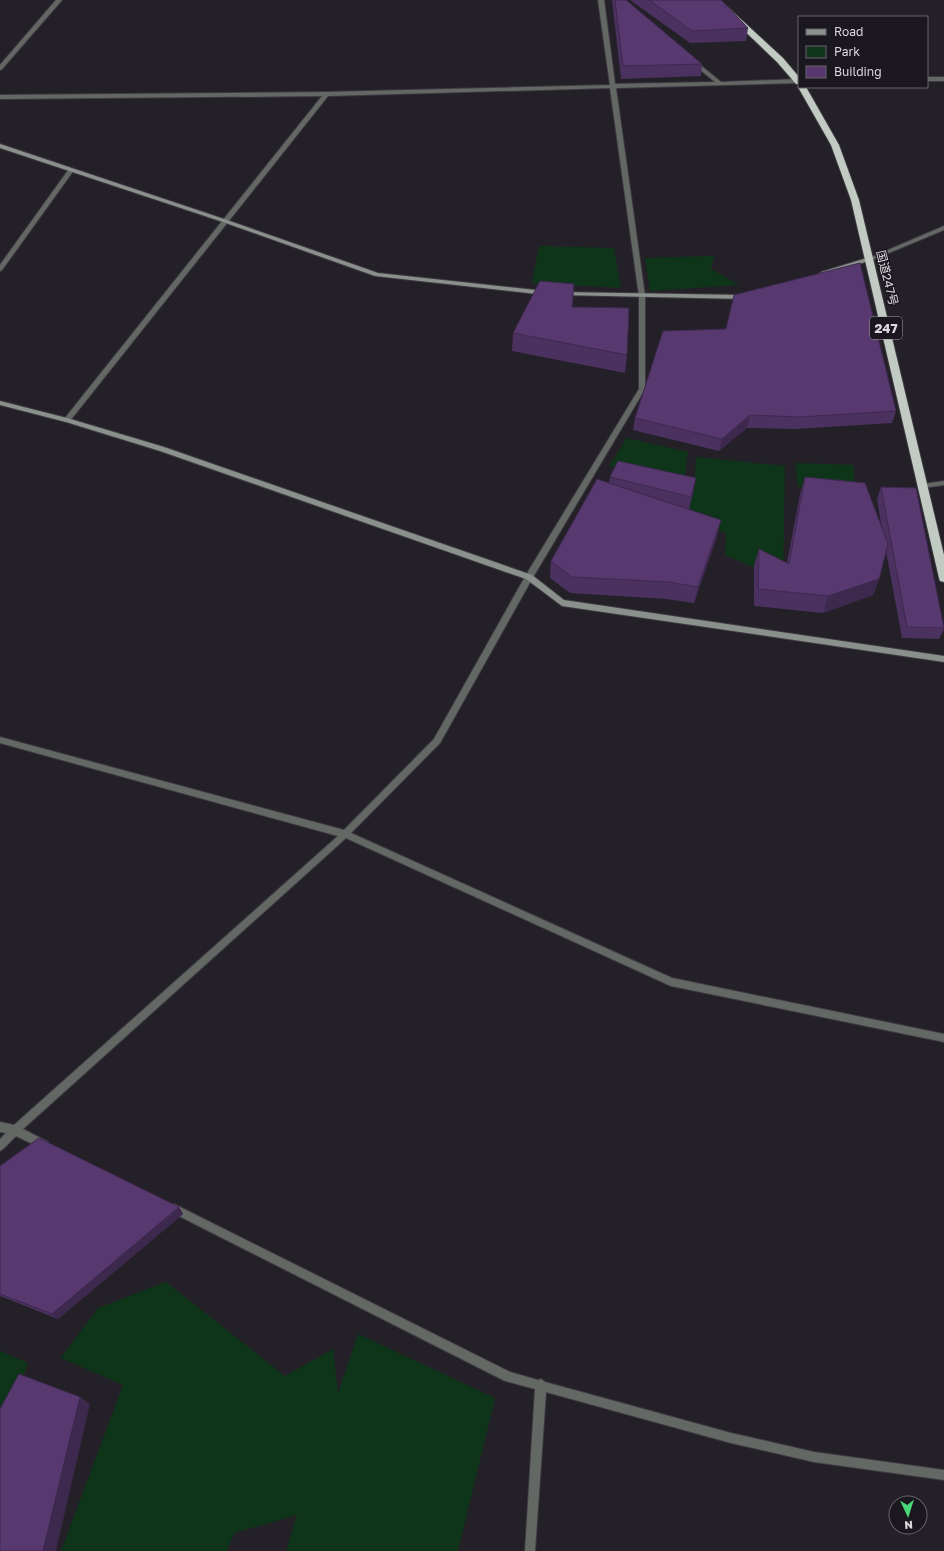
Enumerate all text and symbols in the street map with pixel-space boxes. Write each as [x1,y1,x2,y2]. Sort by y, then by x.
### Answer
legend [798,16,928,88]
text: Road [834,24,863,39]
text: Park [834,44,860,59]
text: Building [834,64,882,79]
street label: 国道247号 [873,249,902,307]
road number: 247 [870,317,902,339]
north arrow [888,1495,928,1535]
text: N [904,1519,913,1532]

